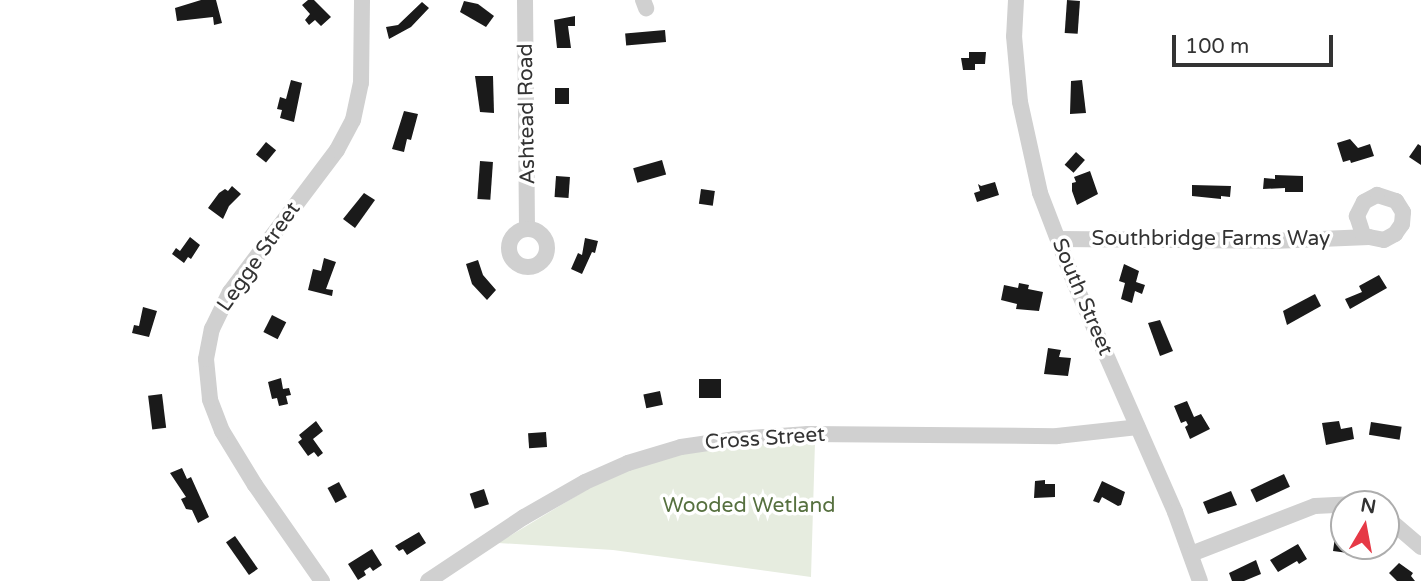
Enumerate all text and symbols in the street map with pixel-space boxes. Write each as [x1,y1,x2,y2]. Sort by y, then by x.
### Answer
scale bar [1176,21,1337,65]
text: 100 m [1185,34,1249,59]
street label: Ashtead Road [513,43,541,185]
street label: Legge Street [212,197,306,317]
street label: Southbridge Farms Way [1092,226,1330,252]
street label: South Street [1046,235,1118,359]
street label: Cross Street [704,422,826,456]
north arrow [1330,490,1400,560]
park label: Wooded Wetland [663,493,835,519]
text: N [1359,494,1378,518]

